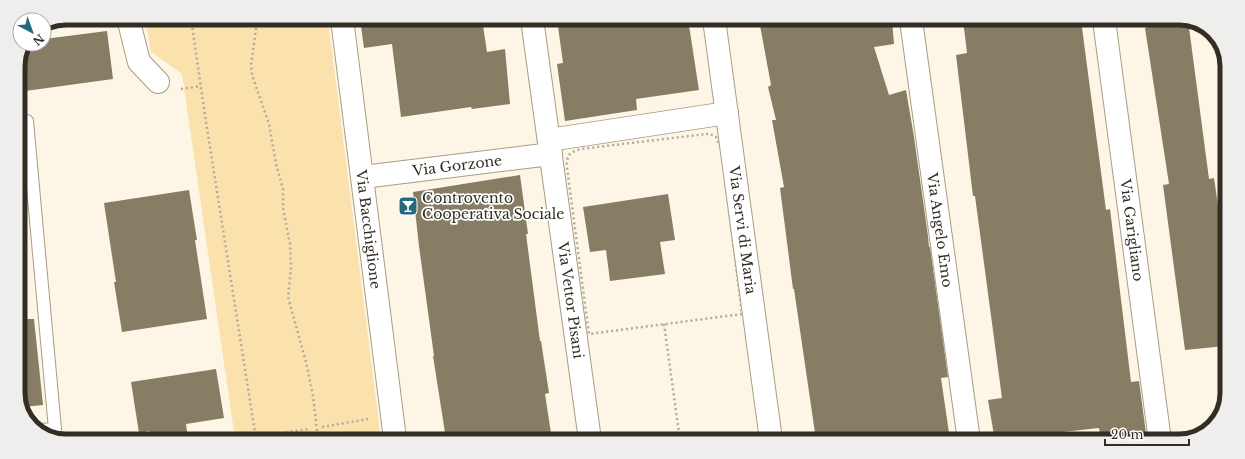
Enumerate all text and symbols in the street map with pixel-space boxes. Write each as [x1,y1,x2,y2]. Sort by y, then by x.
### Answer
north arrow [12,12,52,52]
text: N [30,31,47,49]
street label: Via Gorzone [411,151,503,180]
street label: Via Servi di Maria [725,164,760,295]
street label: Via Bacchiglione [352,168,385,290]
street label: Via Angelo Emo [923,171,957,289]
street label: Via Garigliano [1116,177,1148,282]
place label: Controvento Cooperativa Sociale [422,189,564,223]
bar icon: Controvento Cooperativa Sociale [397,195,419,217]
street label: Via Vettor Pisani [554,240,588,360]
scale bar [1105,421,1189,447]
text: 20 m [1111,427,1143,442]

